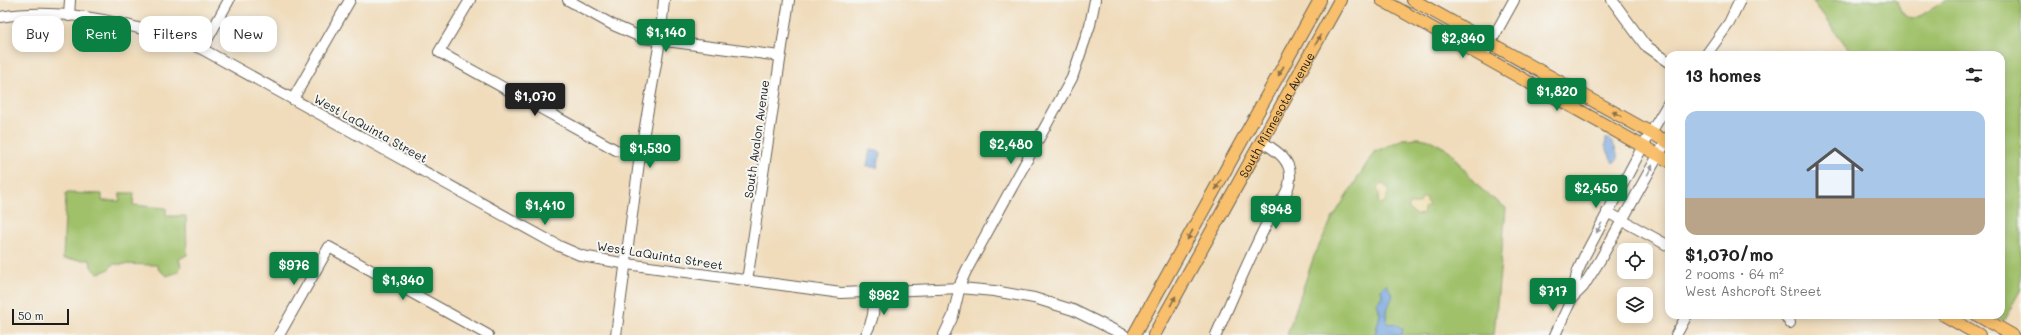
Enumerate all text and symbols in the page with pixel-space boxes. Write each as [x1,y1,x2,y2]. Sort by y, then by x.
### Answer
chip: Buy [12,16,64,52]
chip: Rent [72,16,131,52]
chip: Filters [139,16,212,52]
chip: New [220,16,277,52]
pin: $1,140 [633,19,699,53]
text: $1,140 [646,23,686,40]
pin: $2,340 [1430,25,1496,59]
text: $2,340 [1441,29,1485,46]
one-way arrow [1314,34,1321,46]
street label: South Minnesota Avenue [1235,49,1318,180]
text: 13 homes [1685,64,1761,86]
icon: filters [1963,64,1985,86]
one-way arrow [1277,65,1284,77]
pin: $1,820 [1524,78,1590,112]
street label: South Avalon Avenue [740,79,772,199]
text: $1,820 [1536,82,1578,99]
pin: $1,070 [502,83,568,117]
text: $1,070 [514,87,556,104]
street label: West LaQuinta Street [311,90,431,166]
one-way arrow [1611,110,1622,117]
pin: $2,480 [978,131,1044,165]
pin: $1,530 [617,135,683,169]
text: $2,480 [989,135,1033,152]
icon: home [1799,137,1871,209]
text: $1,530 [629,139,671,156]
one-way arrow [1647,164,1654,176]
pin: $2,450 [1563,175,1629,209]
one-way arrow [1214,179,1221,190]
text: $2,450 [1574,179,1618,196]
pin: $1,410 [512,192,578,226]
text: $1,410 [525,196,565,213]
pin: $948 [1252,196,1300,230]
text: $948 [1260,200,1292,217]
one-way arrow [1595,223,1602,234]
one-way arrow [1186,229,1193,241]
street label: West LaQuinta Street [596,237,724,273]
map controls [1617,243,1653,323]
button: locate [1617,243,1653,279]
text: $1,070/mo [1685,243,1773,265]
pin: $976 [270,252,318,286]
text: $976 [279,256,309,273]
text: 2 rooms · 64 m² [1685,265,1784,282]
pin: $1,340 [370,267,436,301]
text: $1,340 [382,271,424,288]
pin: $717 [1529,278,1577,312]
pin: $962 [860,282,908,316]
text: $717 [1539,282,1567,299]
text: West Ashcroft Street [1685,282,1822,299]
text: $962 [869,286,899,303]
button: layers [1617,287,1653,323]
one-way arrow [1170,295,1176,307]
scale bar [12,307,69,326]
text: 50 m [18,308,44,323]

